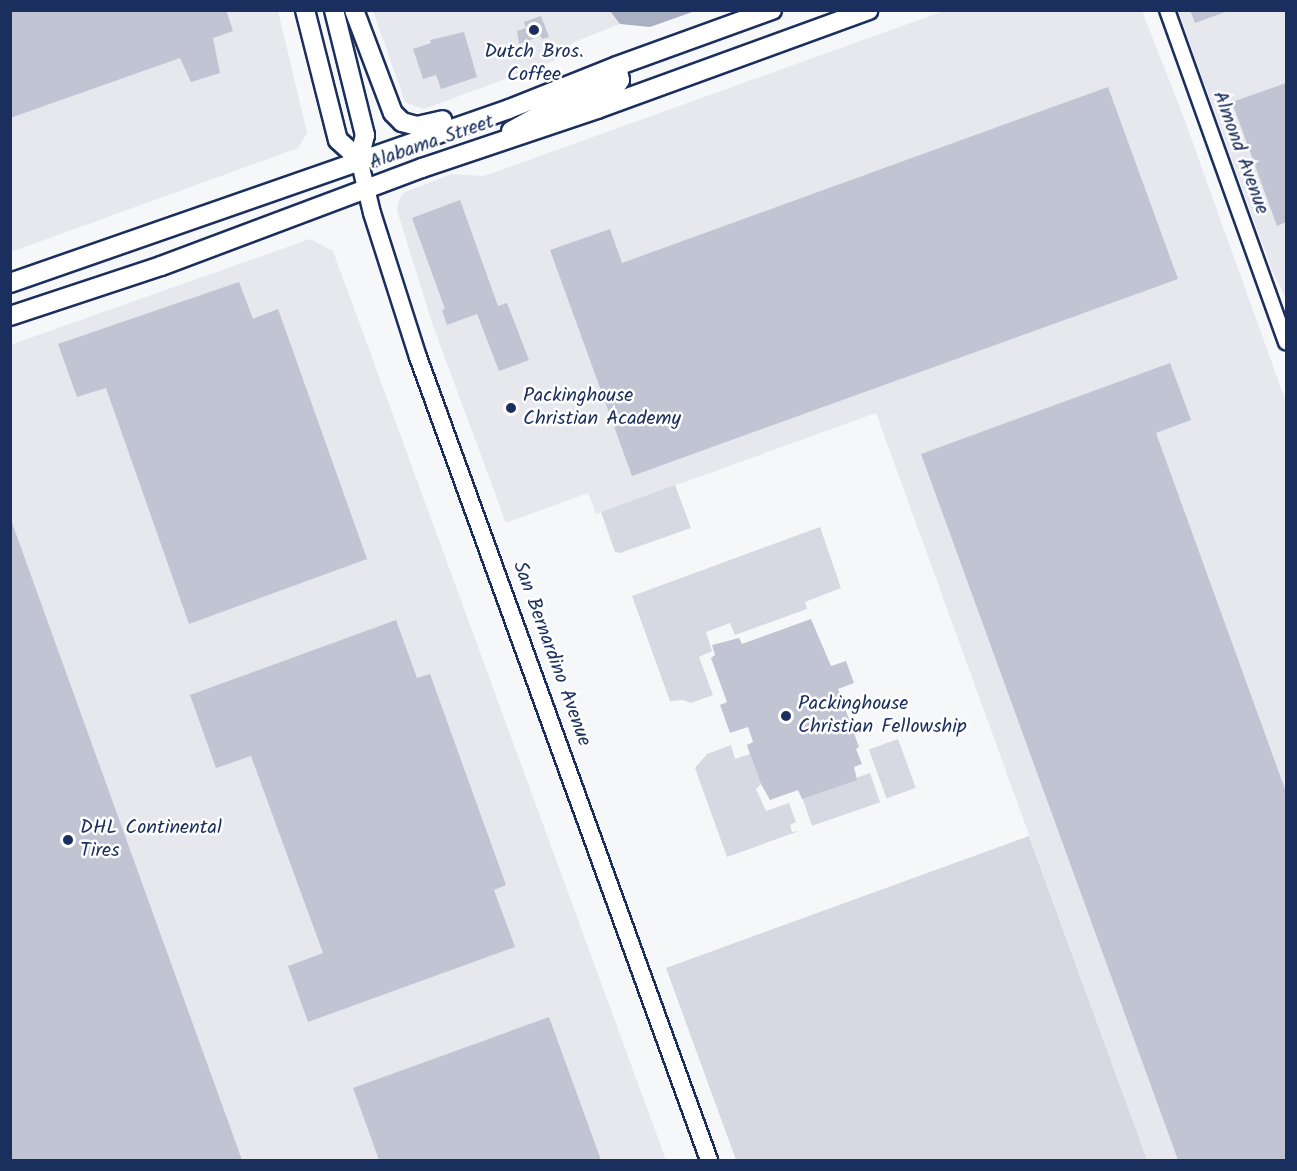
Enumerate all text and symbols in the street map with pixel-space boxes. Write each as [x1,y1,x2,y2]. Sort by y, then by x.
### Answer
marker: Dutch Bros. Coffee [527,23,541,37]
place label: Dutch Bros. Coffee [484,40,584,87]
street label: Almond Avenue [1207,88,1273,218]
street label: Alabama Street [366,110,498,176]
place label: Packinghouse Christian Academy [523,384,681,431]
marker: Packinghouse Christian Academy [504,401,518,415]
street label: San Bernardino Avenue [506,558,596,750]
place label: Packinghouse Christian Fellowship [798,692,966,739]
marker: Packinghouse Christian Fellowship [779,709,793,723]
place label: DHL Continental Tires [80,816,222,863]
marker: DHL Continental Tires [61,833,75,847]

